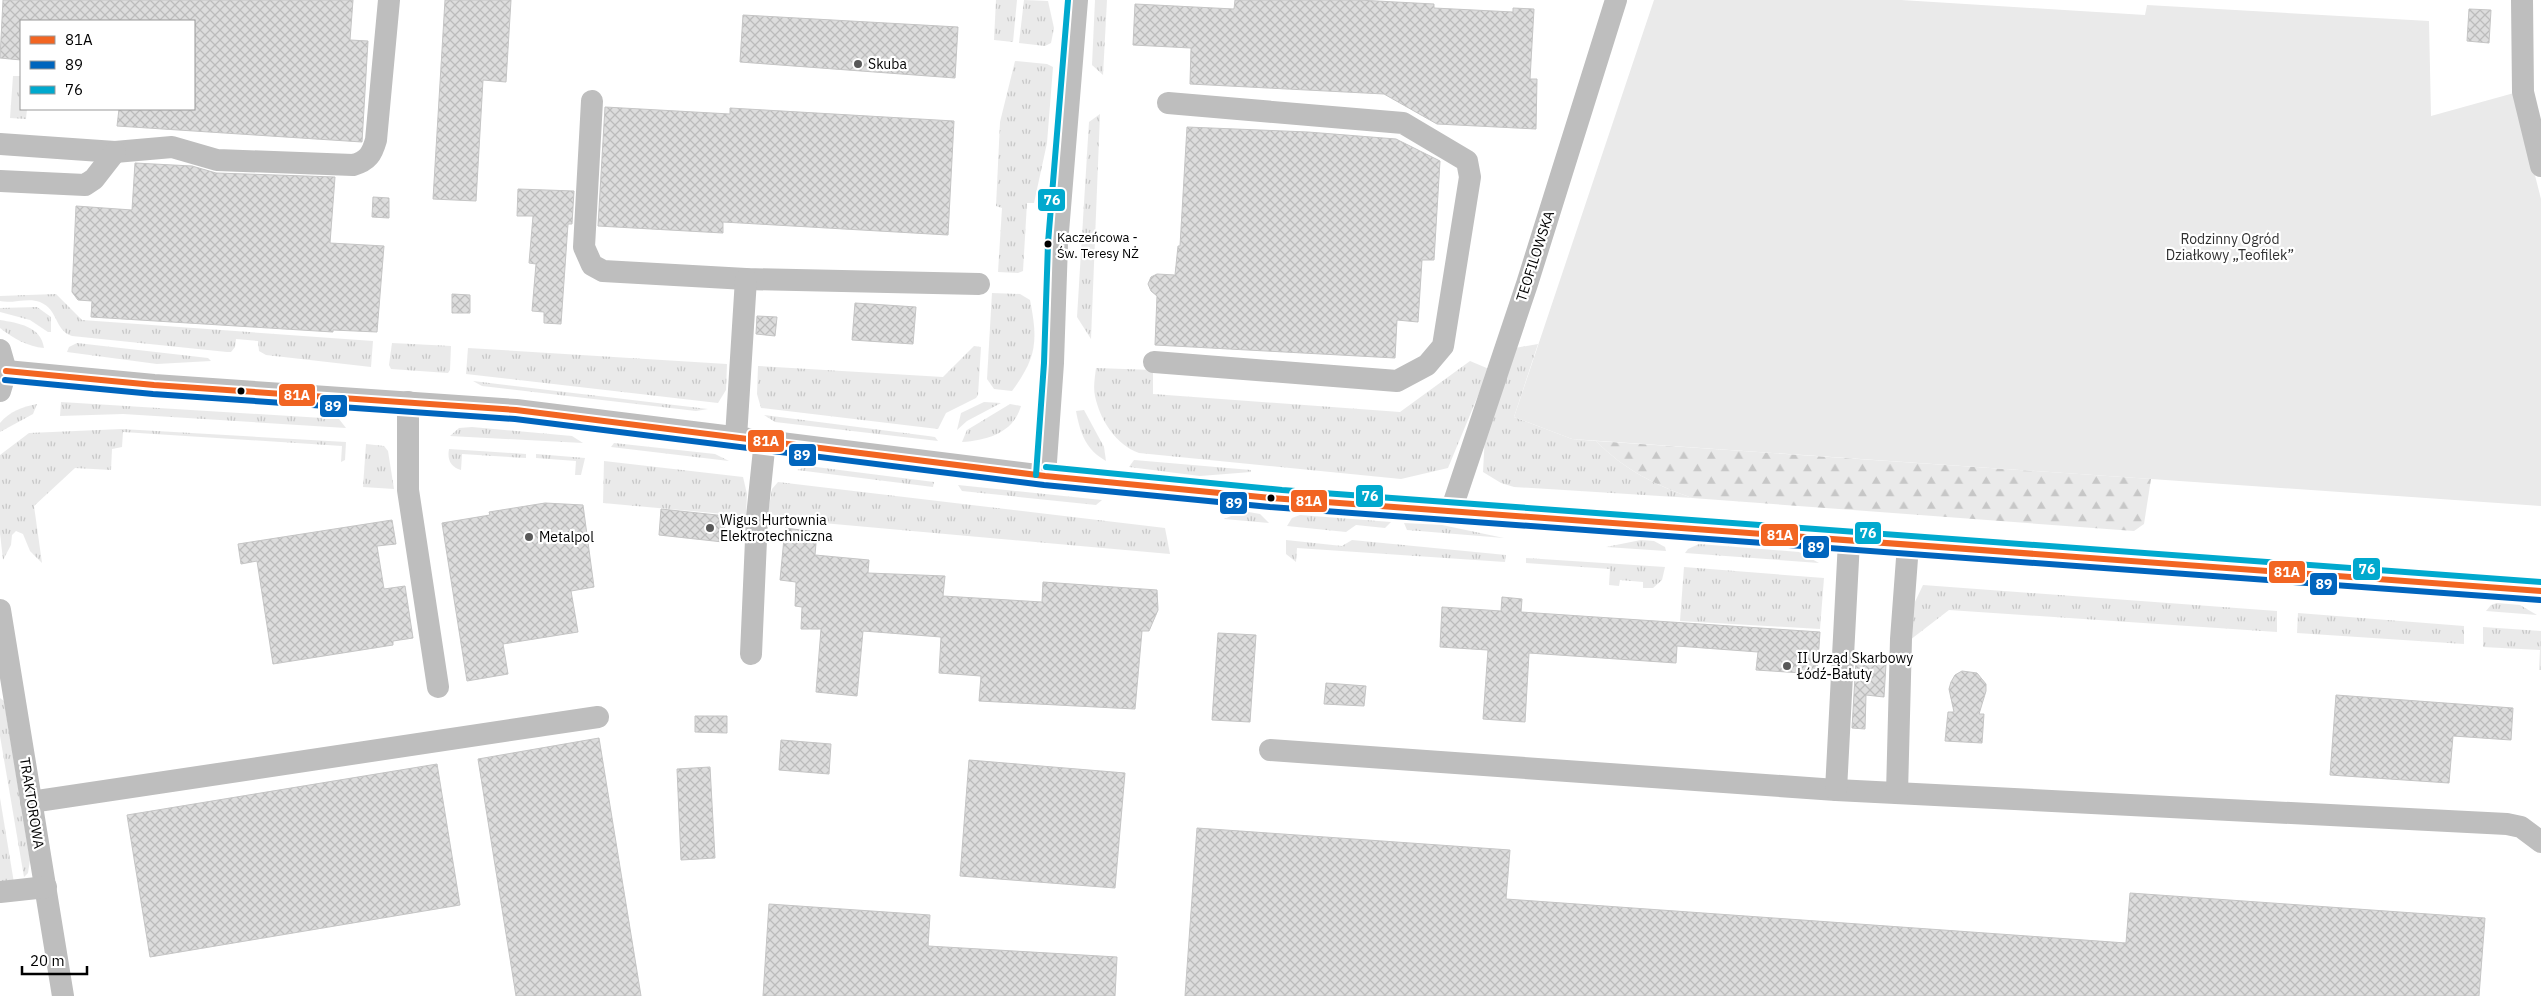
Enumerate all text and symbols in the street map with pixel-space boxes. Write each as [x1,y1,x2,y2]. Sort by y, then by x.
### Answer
legend [20,20,195,110]
text: 81A [65,30,93,49]
text: 89 [65,55,83,74]
place label: Skuba [868,55,907,73]
marker: Skuba [852,58,864,70]
text: 76 [65,80,83,99]
line badge: 76 [1037,188,1066,212]
text: 76 [1044,191,1060,209]
street label: TEOFILOWSKA [1512,208,1558,304]
place label: Kaczeńcowa - Św. Teresy NŻ [1057,229,1139,262]
park label: Rodzinny Ogród Działkowy „Teofilek” [2166,230,2294,264]
marker: Kaczeńcowa - Św. Teresy NŻ [1043,239,1053,249]
line badge: 81A [278,383,316,407]
unlabelled marker [236,386,246,396]
text: 81A [284,386,311,404]
line badge: 89 [319,394,348,418]
text: 89 [325,397,341,415]
line badge: 81A [747,429,785,453]
text: 81A [753,432,780,450]
line badge: 89 [788,443,817,467]
text: 89 [794,446,810,464]
line badge: 76 [1355,484,1384,508]
text: 76 [1362,487,1378,505]
line badge: 81A [1290,489,1328,513]
line badge: 89 [1219,491,1248,515]
text: 81A [1296,492,1323,510]
unlabelled marker [1266,493,1276,503]
text: 89 [1226,494,1242,512]
place label: Wigus Hurtownia Elektrotechniczna [720,511,833,545]
line badge: 76 [1854,521,1882,545]
marker: Wigus Hurtownia Elektrotechniczna [704,522,716,534]
line badge: 81A [1760,523,1799,547]
text: 76 [1860,524,1876,542]
text: 81A [1767,526,1794,544]
place label: Metalpol [539,528,594,546]
marker: Metalpol [523,531,535,543]
line badge: 89 [1802,535,1830,559]
text: 89 [1808,538,1824,556]
line badge: 76 [2352,557,2381,581]
line badge: 81A [2268,560,2306,584]
text: 76 [2359,560,2375,578]
text: 81A [2274,563,2301,581]
line badge: 89 [2309,572,2338,596]
text: 89 [2316,575,2332,593]
place label: II Urząd Skarbowy Łódź-Bałuty [1796,649,1913,683]
marker: II Urząd Skarbowy Łódź-Bałuty [1781,660,1793,672]
street label: TRAKTOROWA [16,756,48,850]
scale bar [22,944,88,976]
text: 20 m [30,951,65,970]

